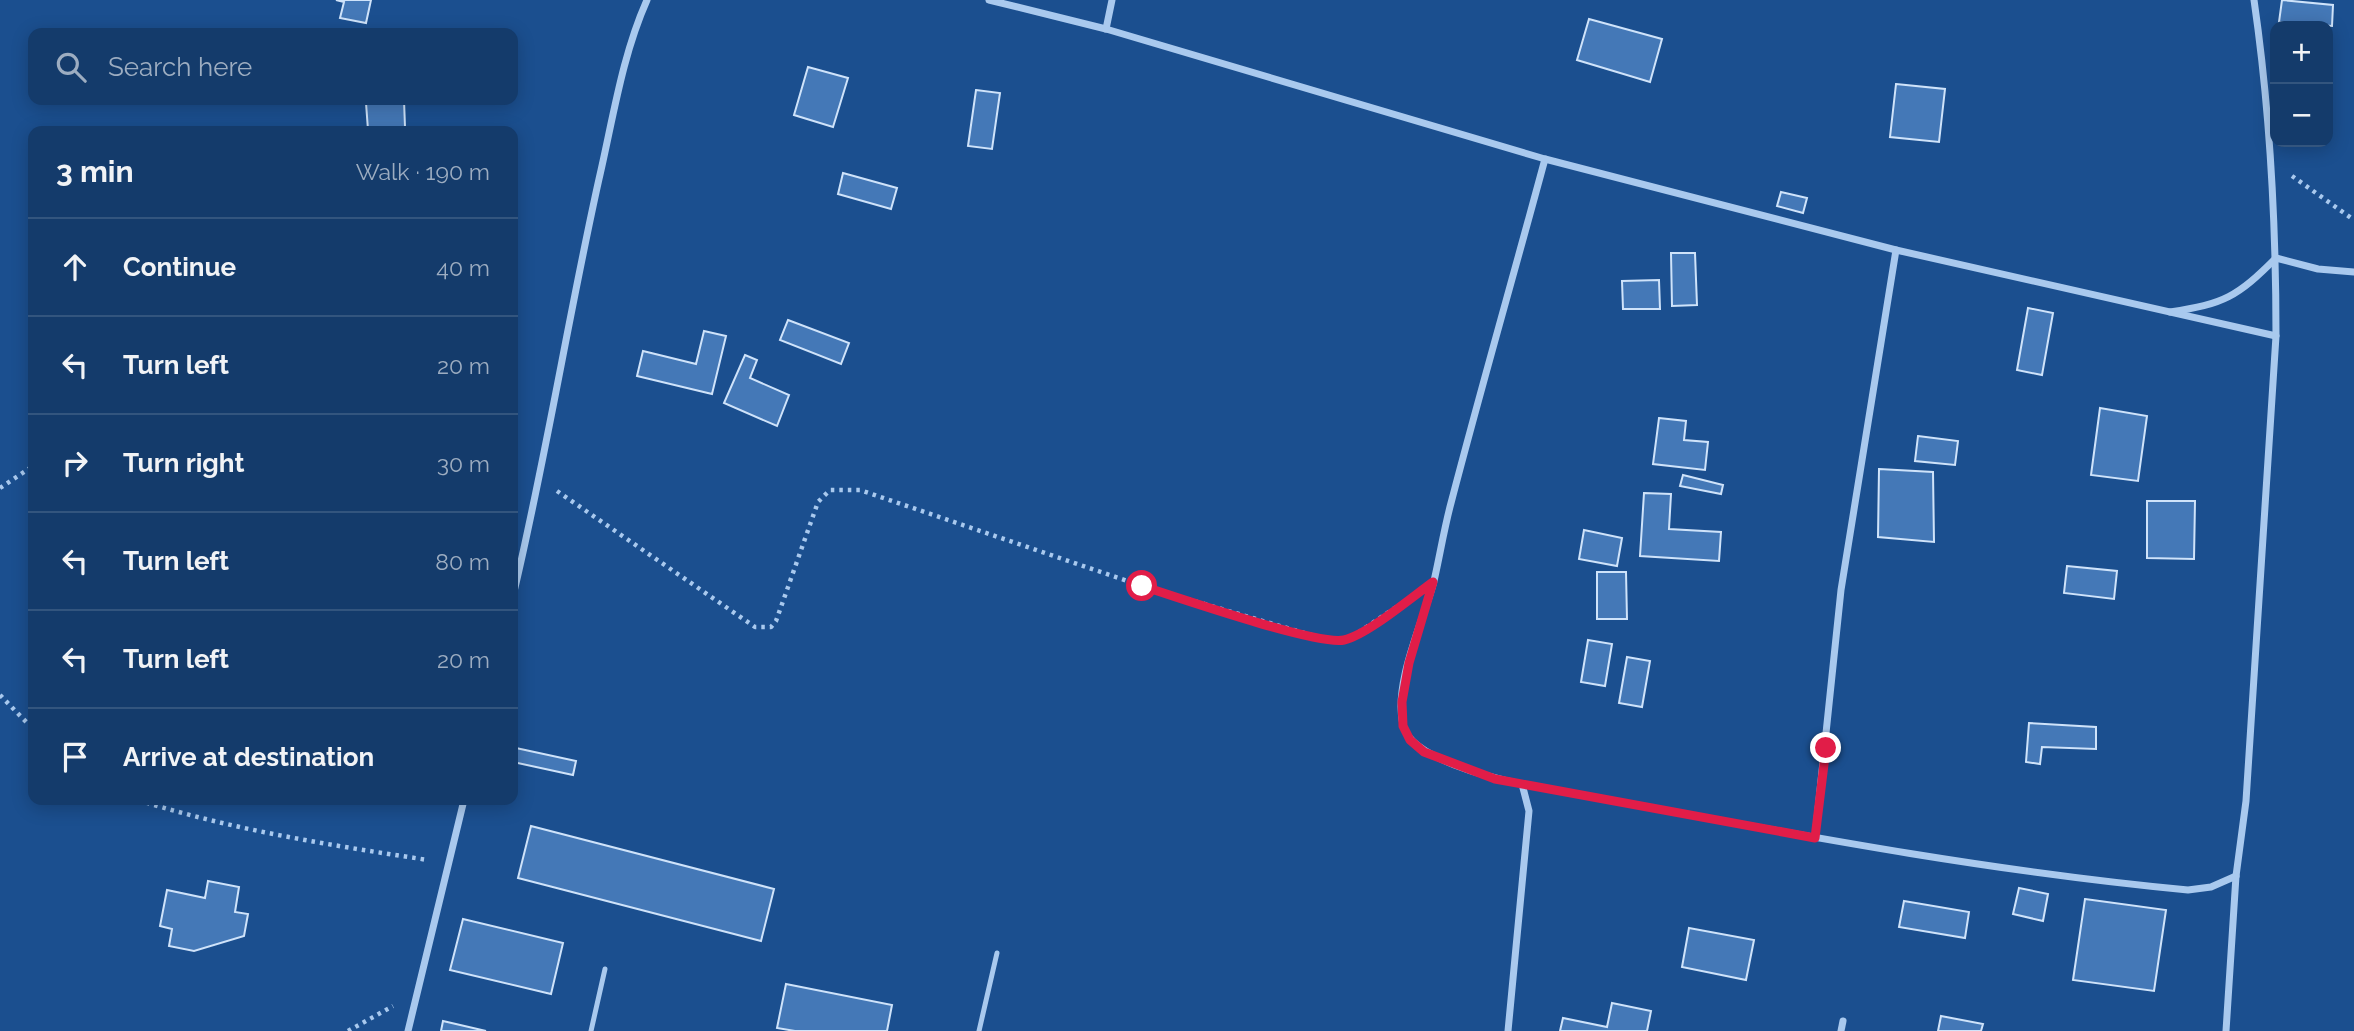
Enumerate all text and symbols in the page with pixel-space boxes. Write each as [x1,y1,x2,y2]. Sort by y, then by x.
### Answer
map controls [2270,21,2333,147]
button: + [2270,21,2333,84]
search box [28,28,518,105]
icon: search [52,48,90,86]
text: Search here [108,52,252,82]
button: − [2270,84,2333,147]
text: 3 min [56,154,134,189]
text: Walk · 190 m [356,158,490,185]
icon: ahead [56,248,94,286]
text: Continue [123,252,236,282]
text: 40 m [436,254,490,281]
icon: left [56,346,94,384]
text: Turn left [123,350,229,380]
text: 20 m [437,352,490,379]
icon: right [56,444,94,482]
text: Turn right [123,448,244,478]
text: 30 m [437,450,490,477]
icon: left [56,542,94,580]
text: Turn left [123,546,229,576]
text: 80 m [435,548,490,575]
route start [1126,570,1157,601]
icon: left [56,640,94,678]
text: Turn left [123,644,229,674]
text: 20 m [437,646,490,673]
route end [1810,732,1841,763]
icon: arrive [56,738,94,776]
text: Arrive at destination [123,742,374,772]

